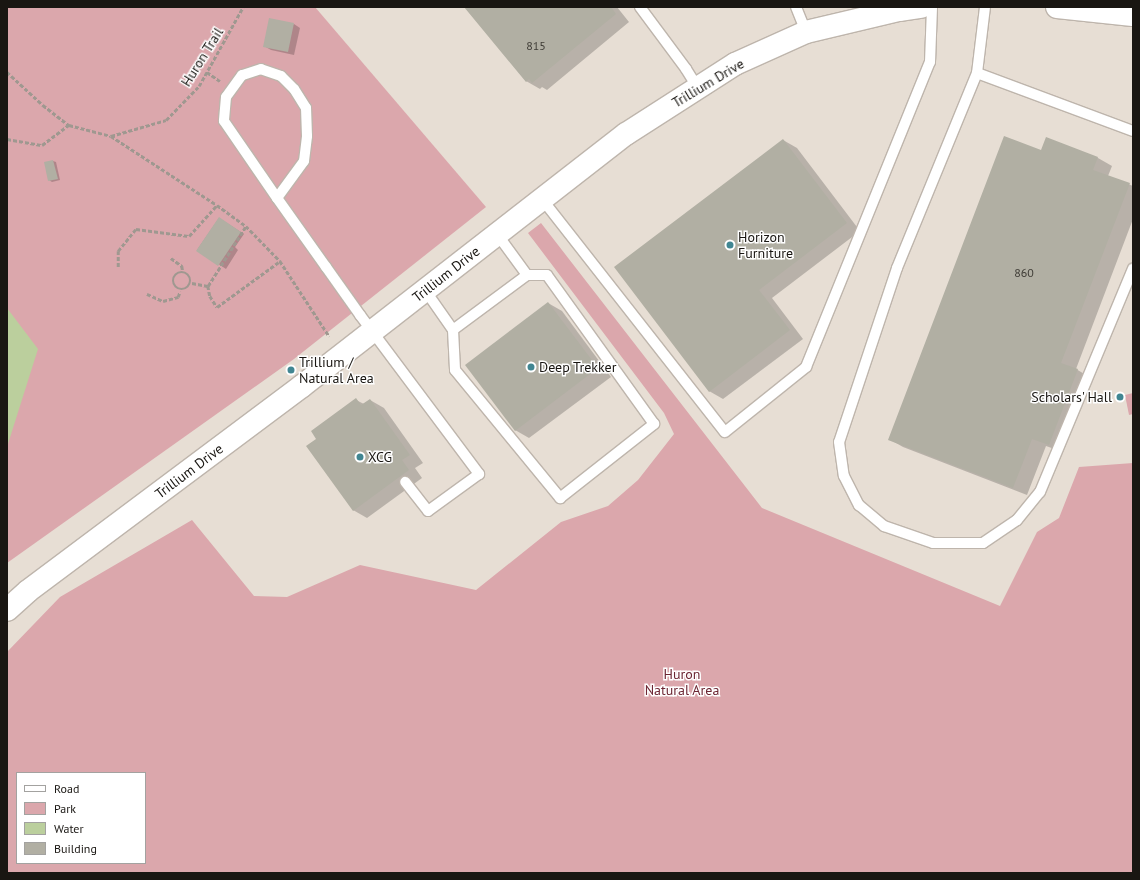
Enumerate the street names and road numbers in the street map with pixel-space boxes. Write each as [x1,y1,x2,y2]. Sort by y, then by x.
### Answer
street label: Huron Trail [177,24,227,90]
street label: Trillium Drive [669,55,747,111]
street label: Trillium Drive [409,243,483,305]
street label: Trillium Drive [152,440,226,502]

